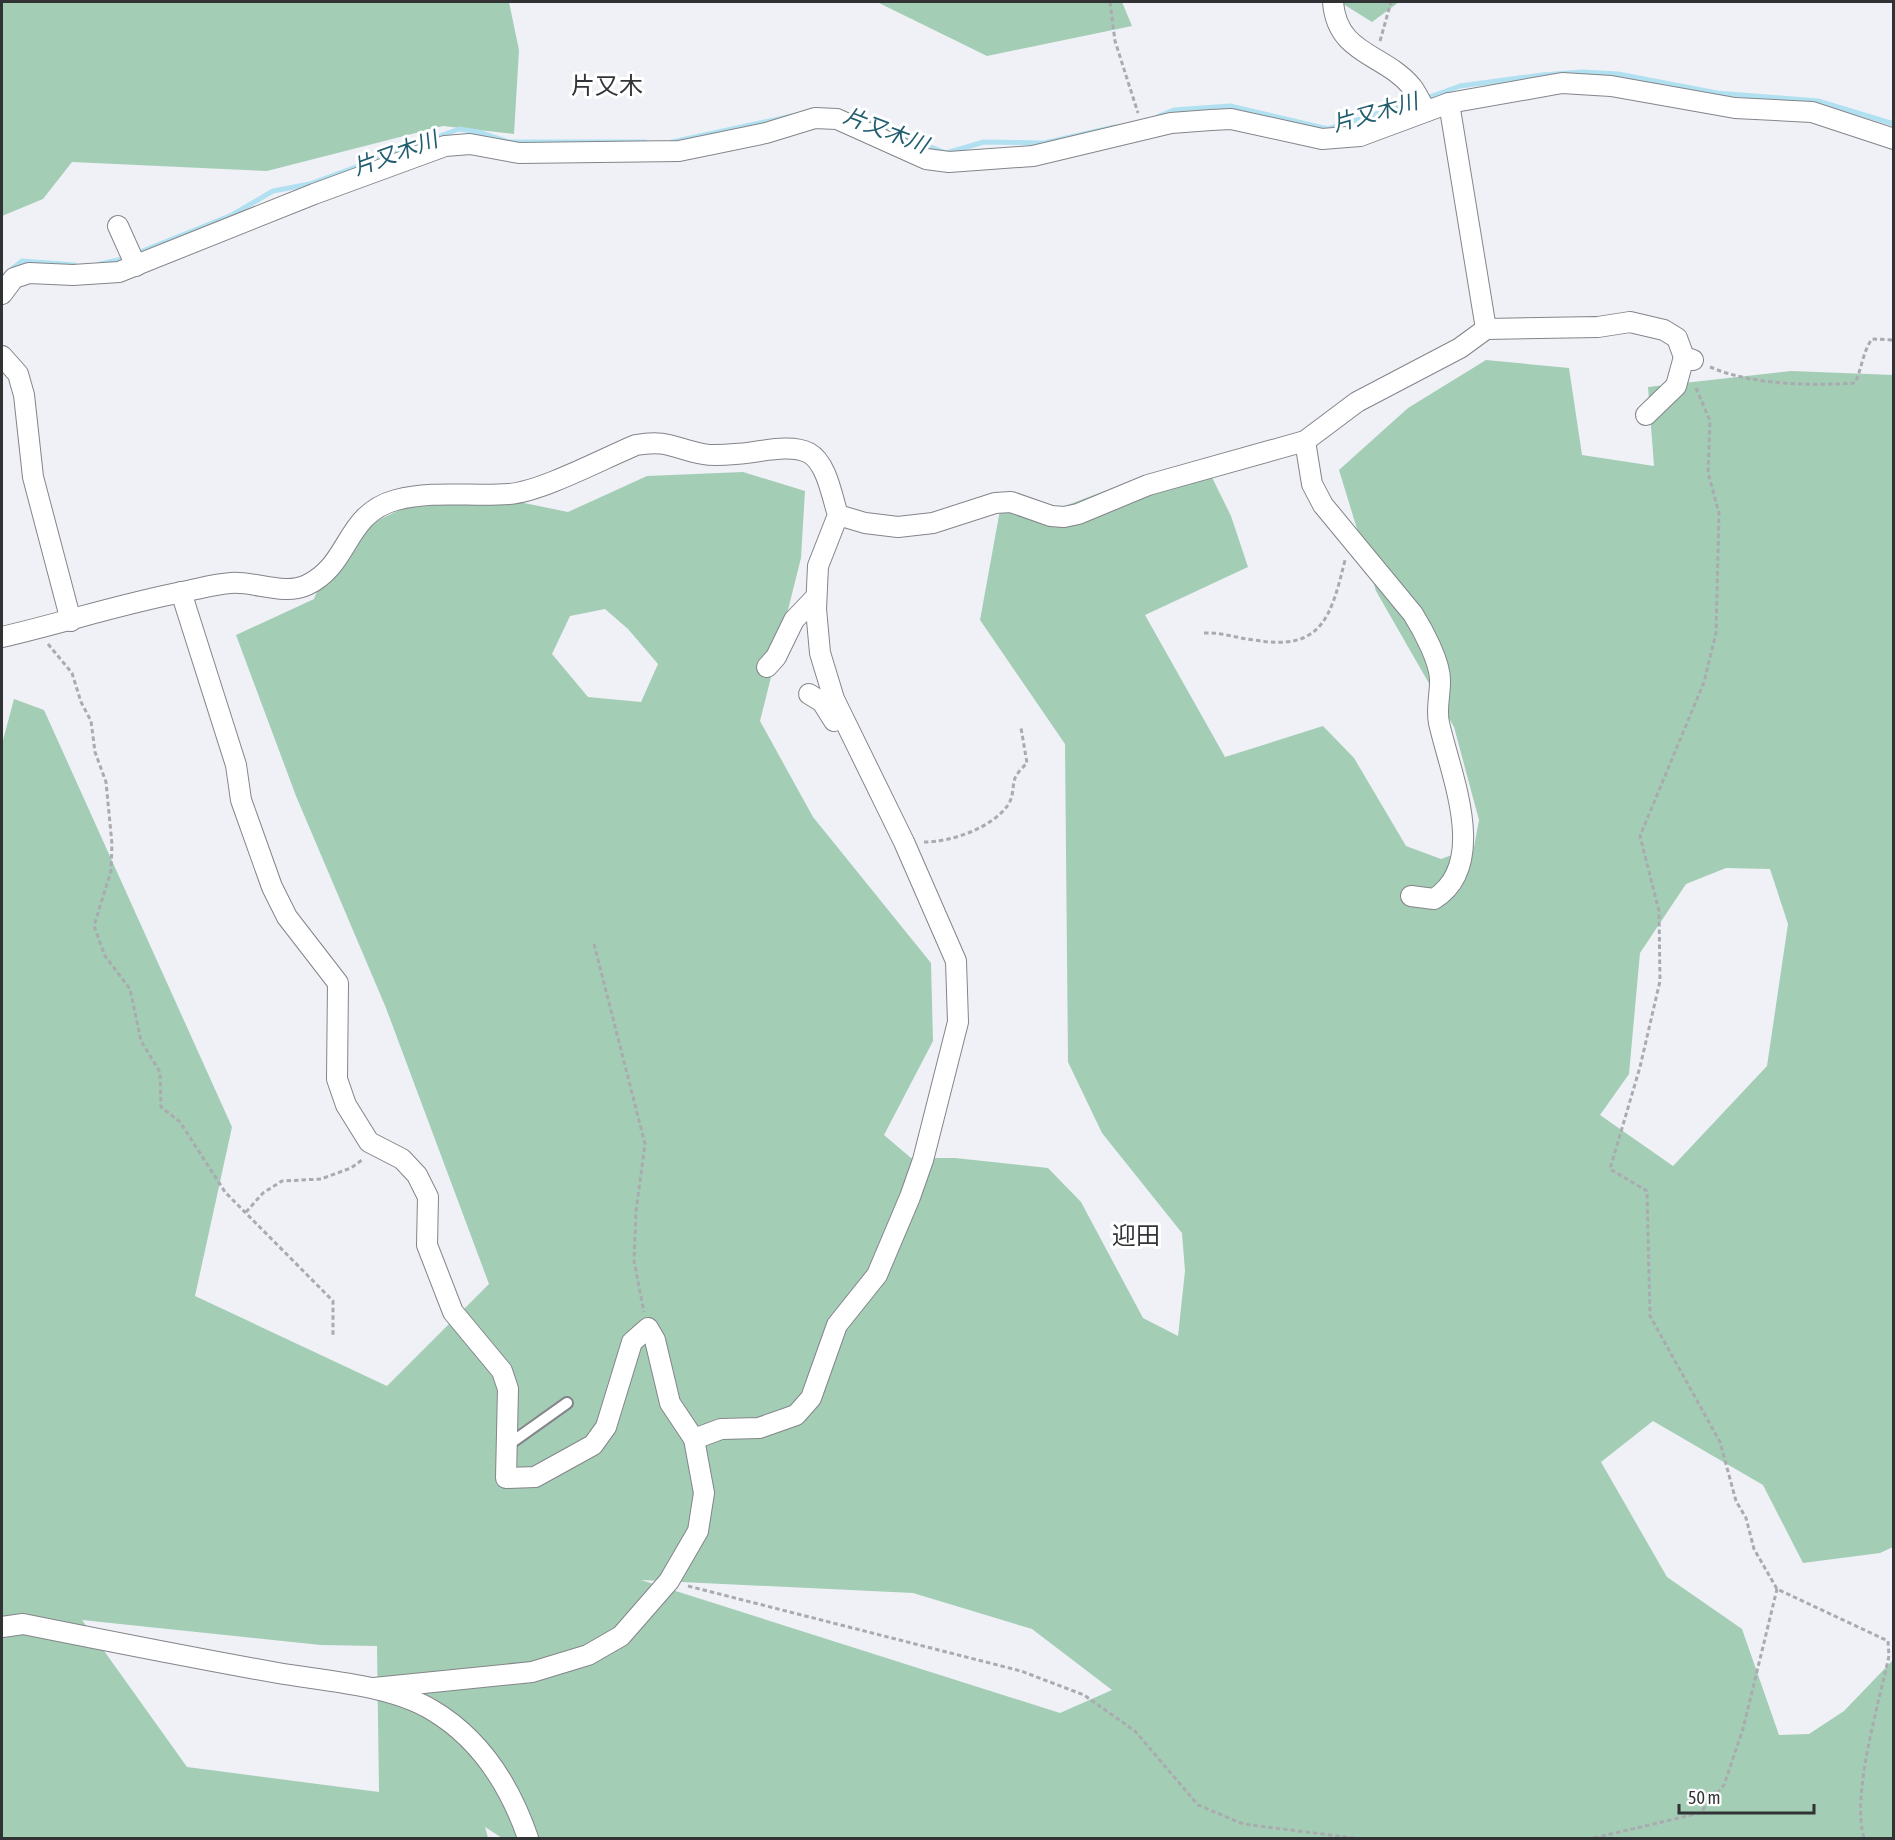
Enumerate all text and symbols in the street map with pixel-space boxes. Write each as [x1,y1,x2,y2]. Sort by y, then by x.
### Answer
district label: 片又木 [571,72,643,99]
water label: 片又木川 [1329,87,1423,137]
water label: 片又木川 [840,102,934,159]
water label: 片又木川 [349,125,443,180]
district label: 迎田 [1112,1222,1160,1249]
scale bar [1679,1777,1814,1815]
text: 50 m [1688,1787,1720,1808]

